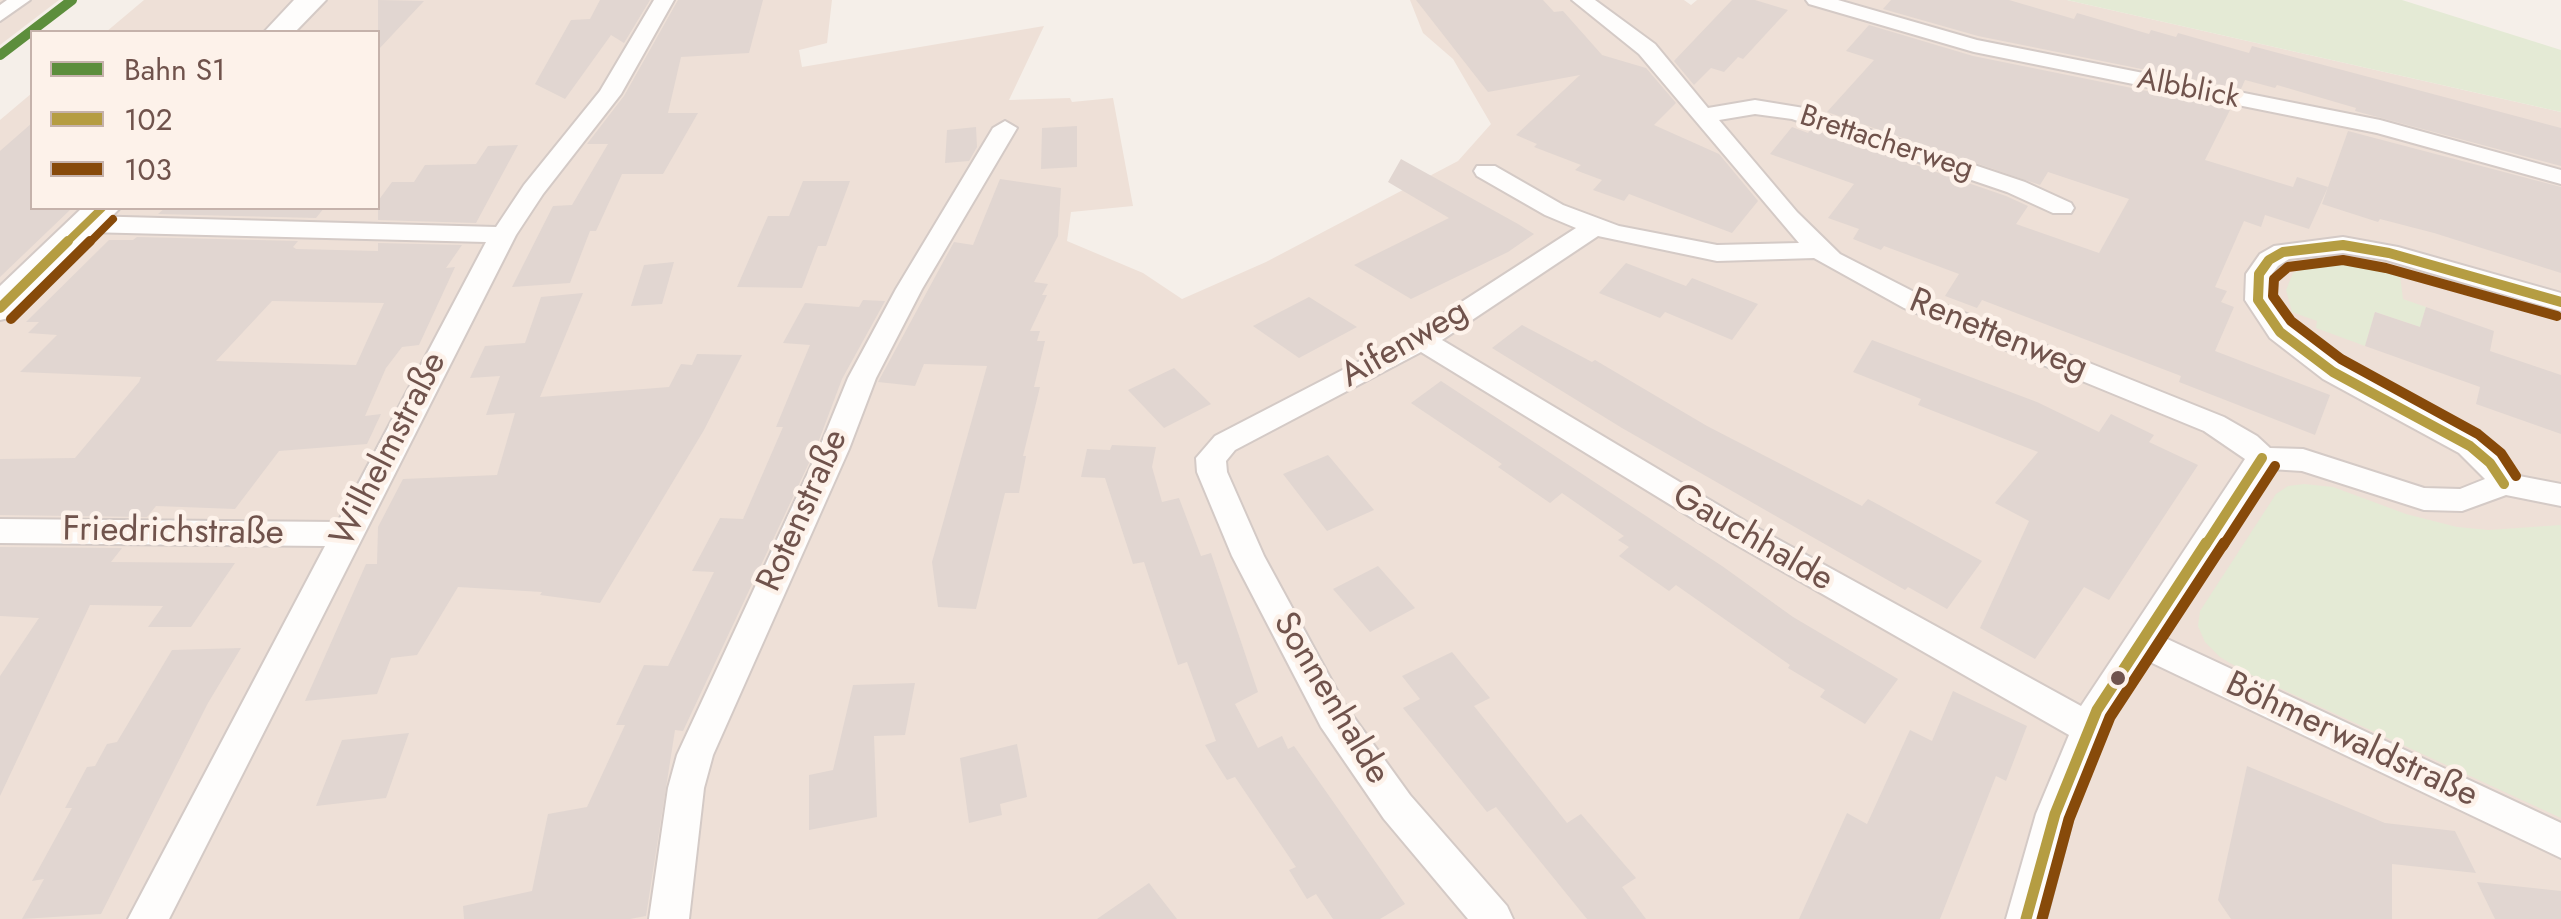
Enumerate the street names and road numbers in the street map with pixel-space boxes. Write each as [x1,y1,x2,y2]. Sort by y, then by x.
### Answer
street label: Albblick [2134,62,2242,118]
street label: Brettacherweg [1795,99,1977,189]
street label: Renettenweg [1903,281,2093,391]
street label: Aifenweg [1334,292,1476,398]
street label: Wilhelmstraße [323,346,457,554]
street label: Rotenstraße [750,424,858,598]
street label: Gauchhalde [1664,476,1840,602]
street label: Friedrichstraße [62,510,284,556]
street label: Sonnenhalde [1262,606,1398,792]
street label: Böhmerwaldstraße [2218,664,2484,818]

